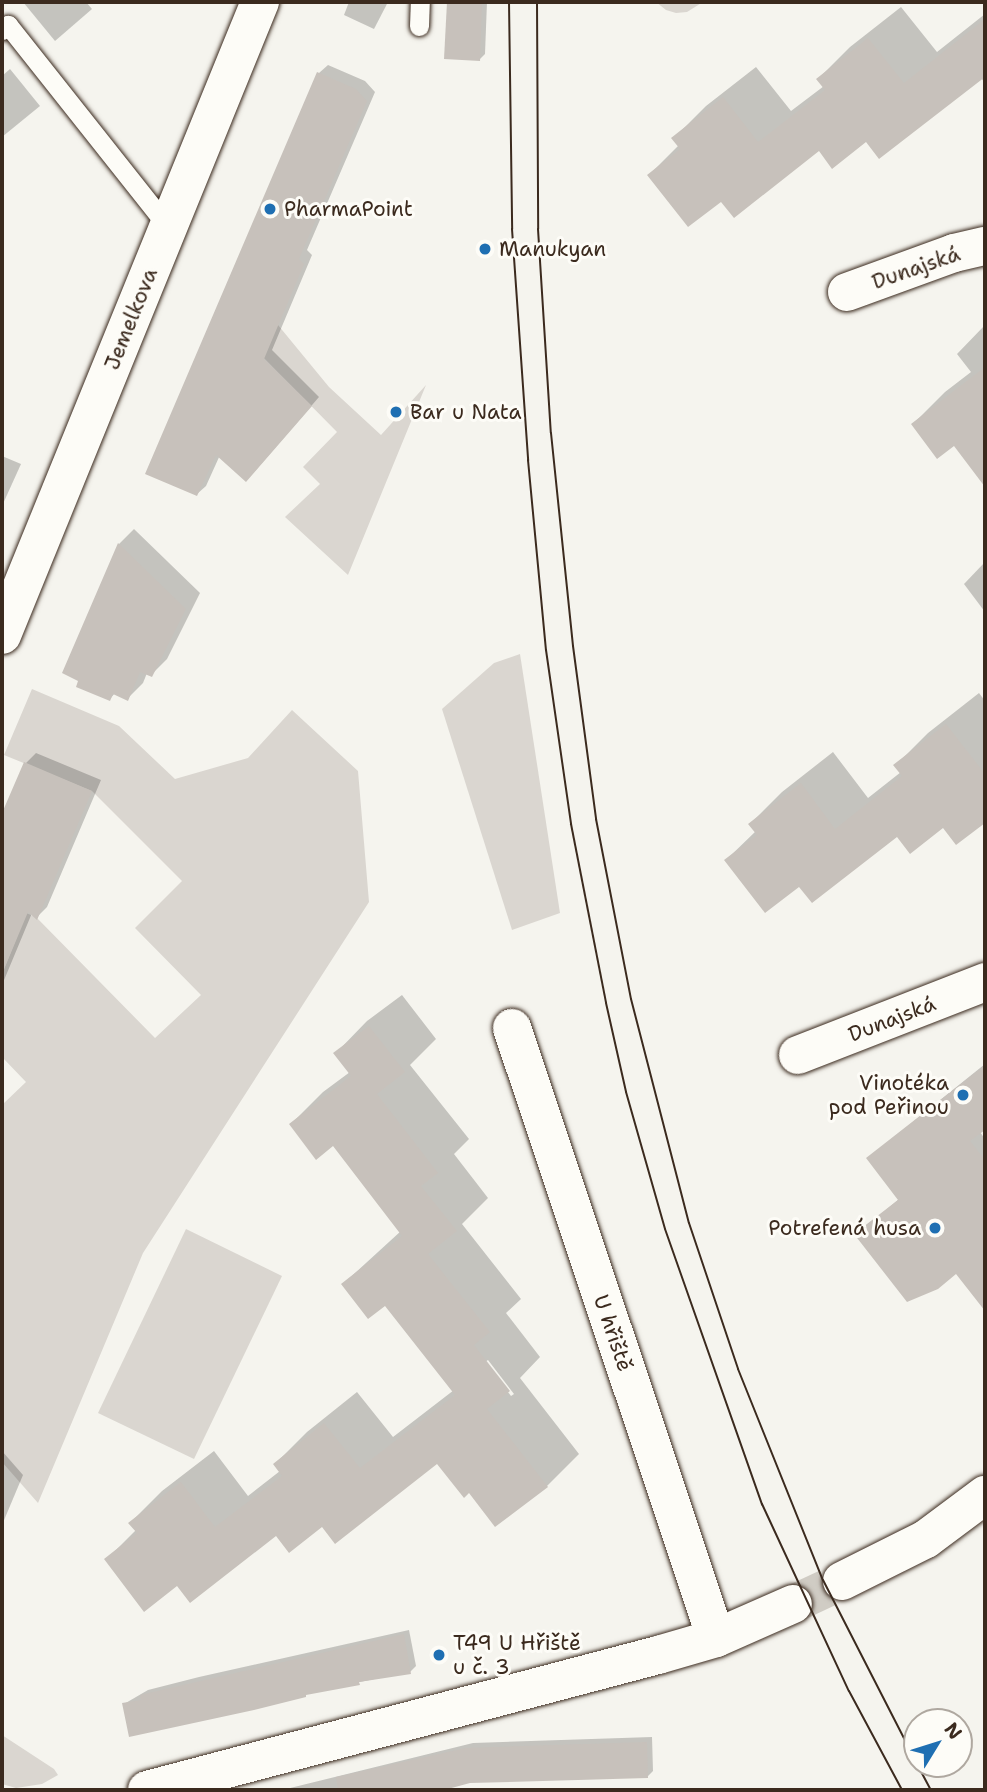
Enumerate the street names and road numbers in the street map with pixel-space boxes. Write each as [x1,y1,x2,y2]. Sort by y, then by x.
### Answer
street label: Dunajská [869,241,963,295]
street label: Jemelkova [99,264,163,374]
street label: Dunajská [845,991,939,1047]
street label: U hřiště [588,1291,638,1375]

